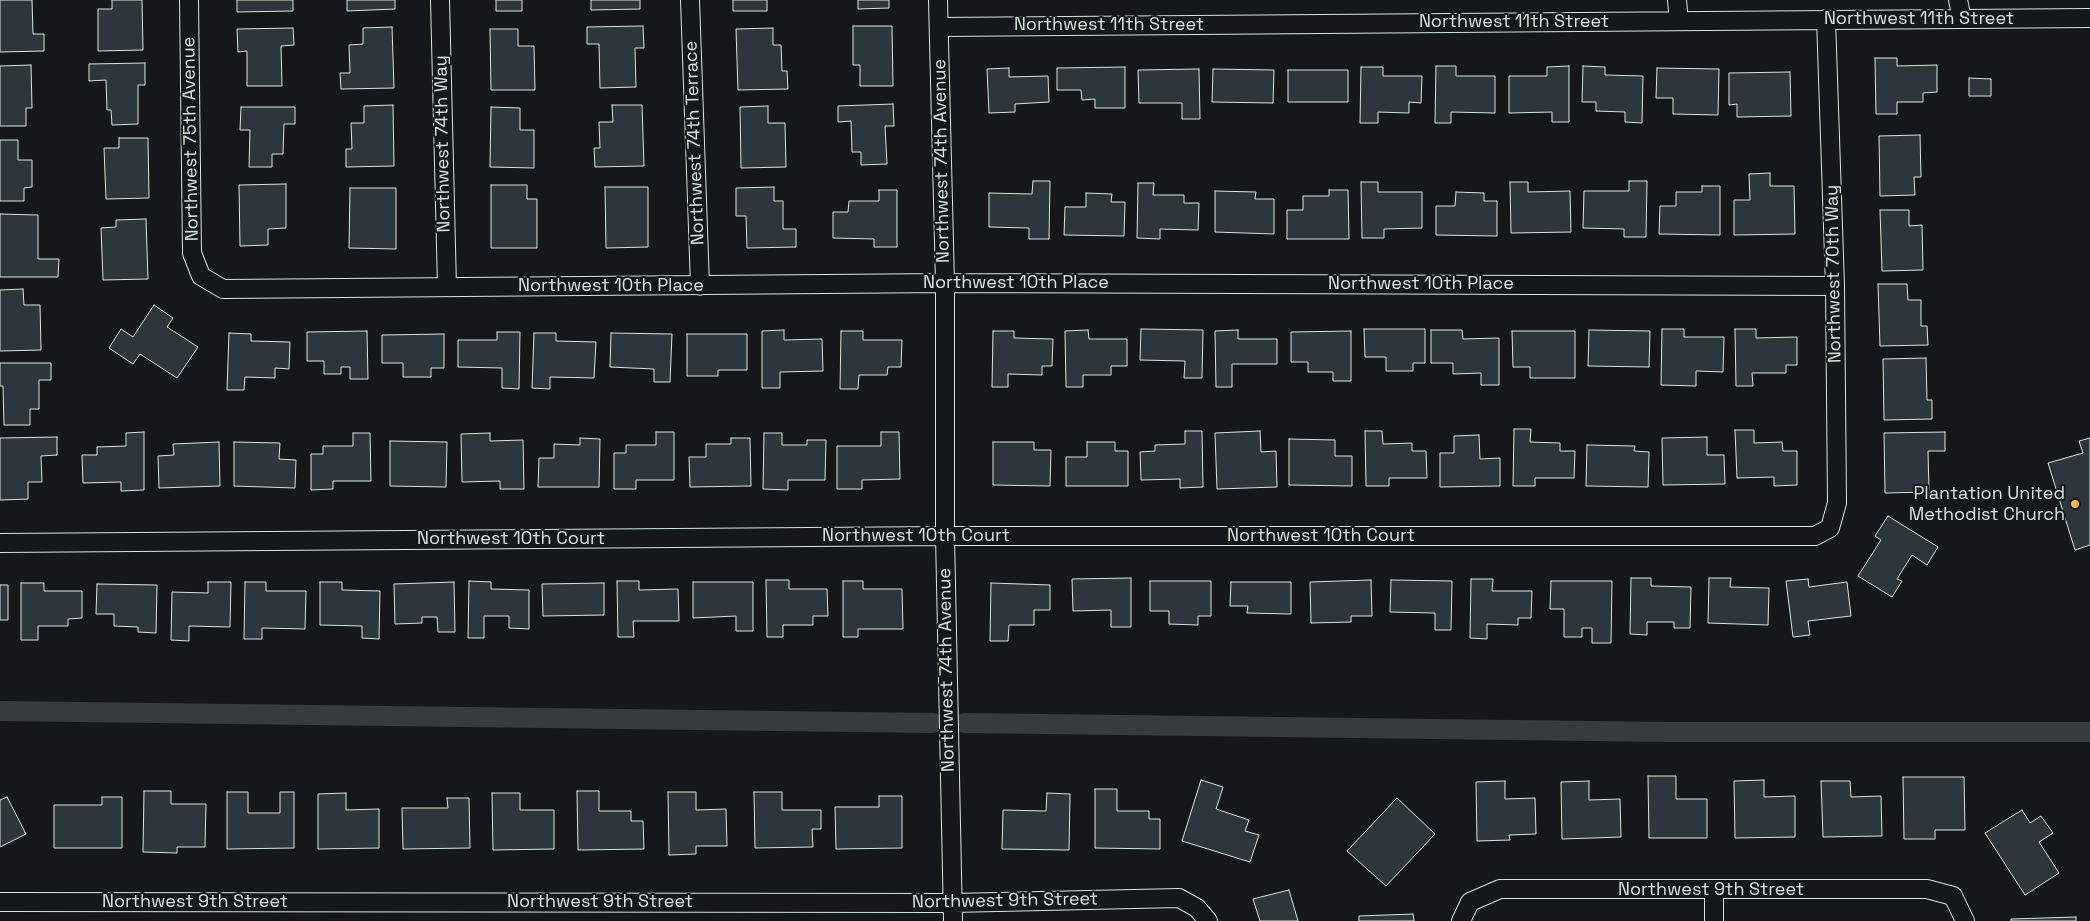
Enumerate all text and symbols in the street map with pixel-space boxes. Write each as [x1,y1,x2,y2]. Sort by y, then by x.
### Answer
street label: Northwest 11th Street [1824,8,2014,30]
street label: Northwest 11th Street [1419,11,1609,33]
street label: Northwest 11th Street [1014,14,1204,36]
street label: Northwest 75th Avenue [178,37,204,241]
street label: Northwest 74th Terrace [681,40,709,246]
street label: Northwest 74th Way [431,55,455,233]
street label: Northwest 74th Avenue [929,59,955,263]
street label: Northwest 70th Way [1822,185,1846,363]
street label: Northwest 10th Place [923,272,1109,294]
street label: Northwest 10th Place [1328,273,1514,295]
street label: Northwest 10th Place [518,275,704,297]
place label: Plantation United Methodist Church [1909,483,2065,526]
marker: Plantation United Methodist Church [2069,498,2081,510]
street label: Northwest 10th Court [822,525,1010,547]
street label: Northwest 10th Court [1227,525,1415,547]
street label: Northwest 10th Court [417,528,605,550]
street label: Northwest 74th Avenue [934,568,960,772]
street label: Northwest 9th Street [1618,879,1804,901]
street label: Northwest 9th Street [912,889,1098,913]
street label: Northwest 9th Street [102,891,288,913]
street label: Northwest 9th Street [507,891,693,913]

